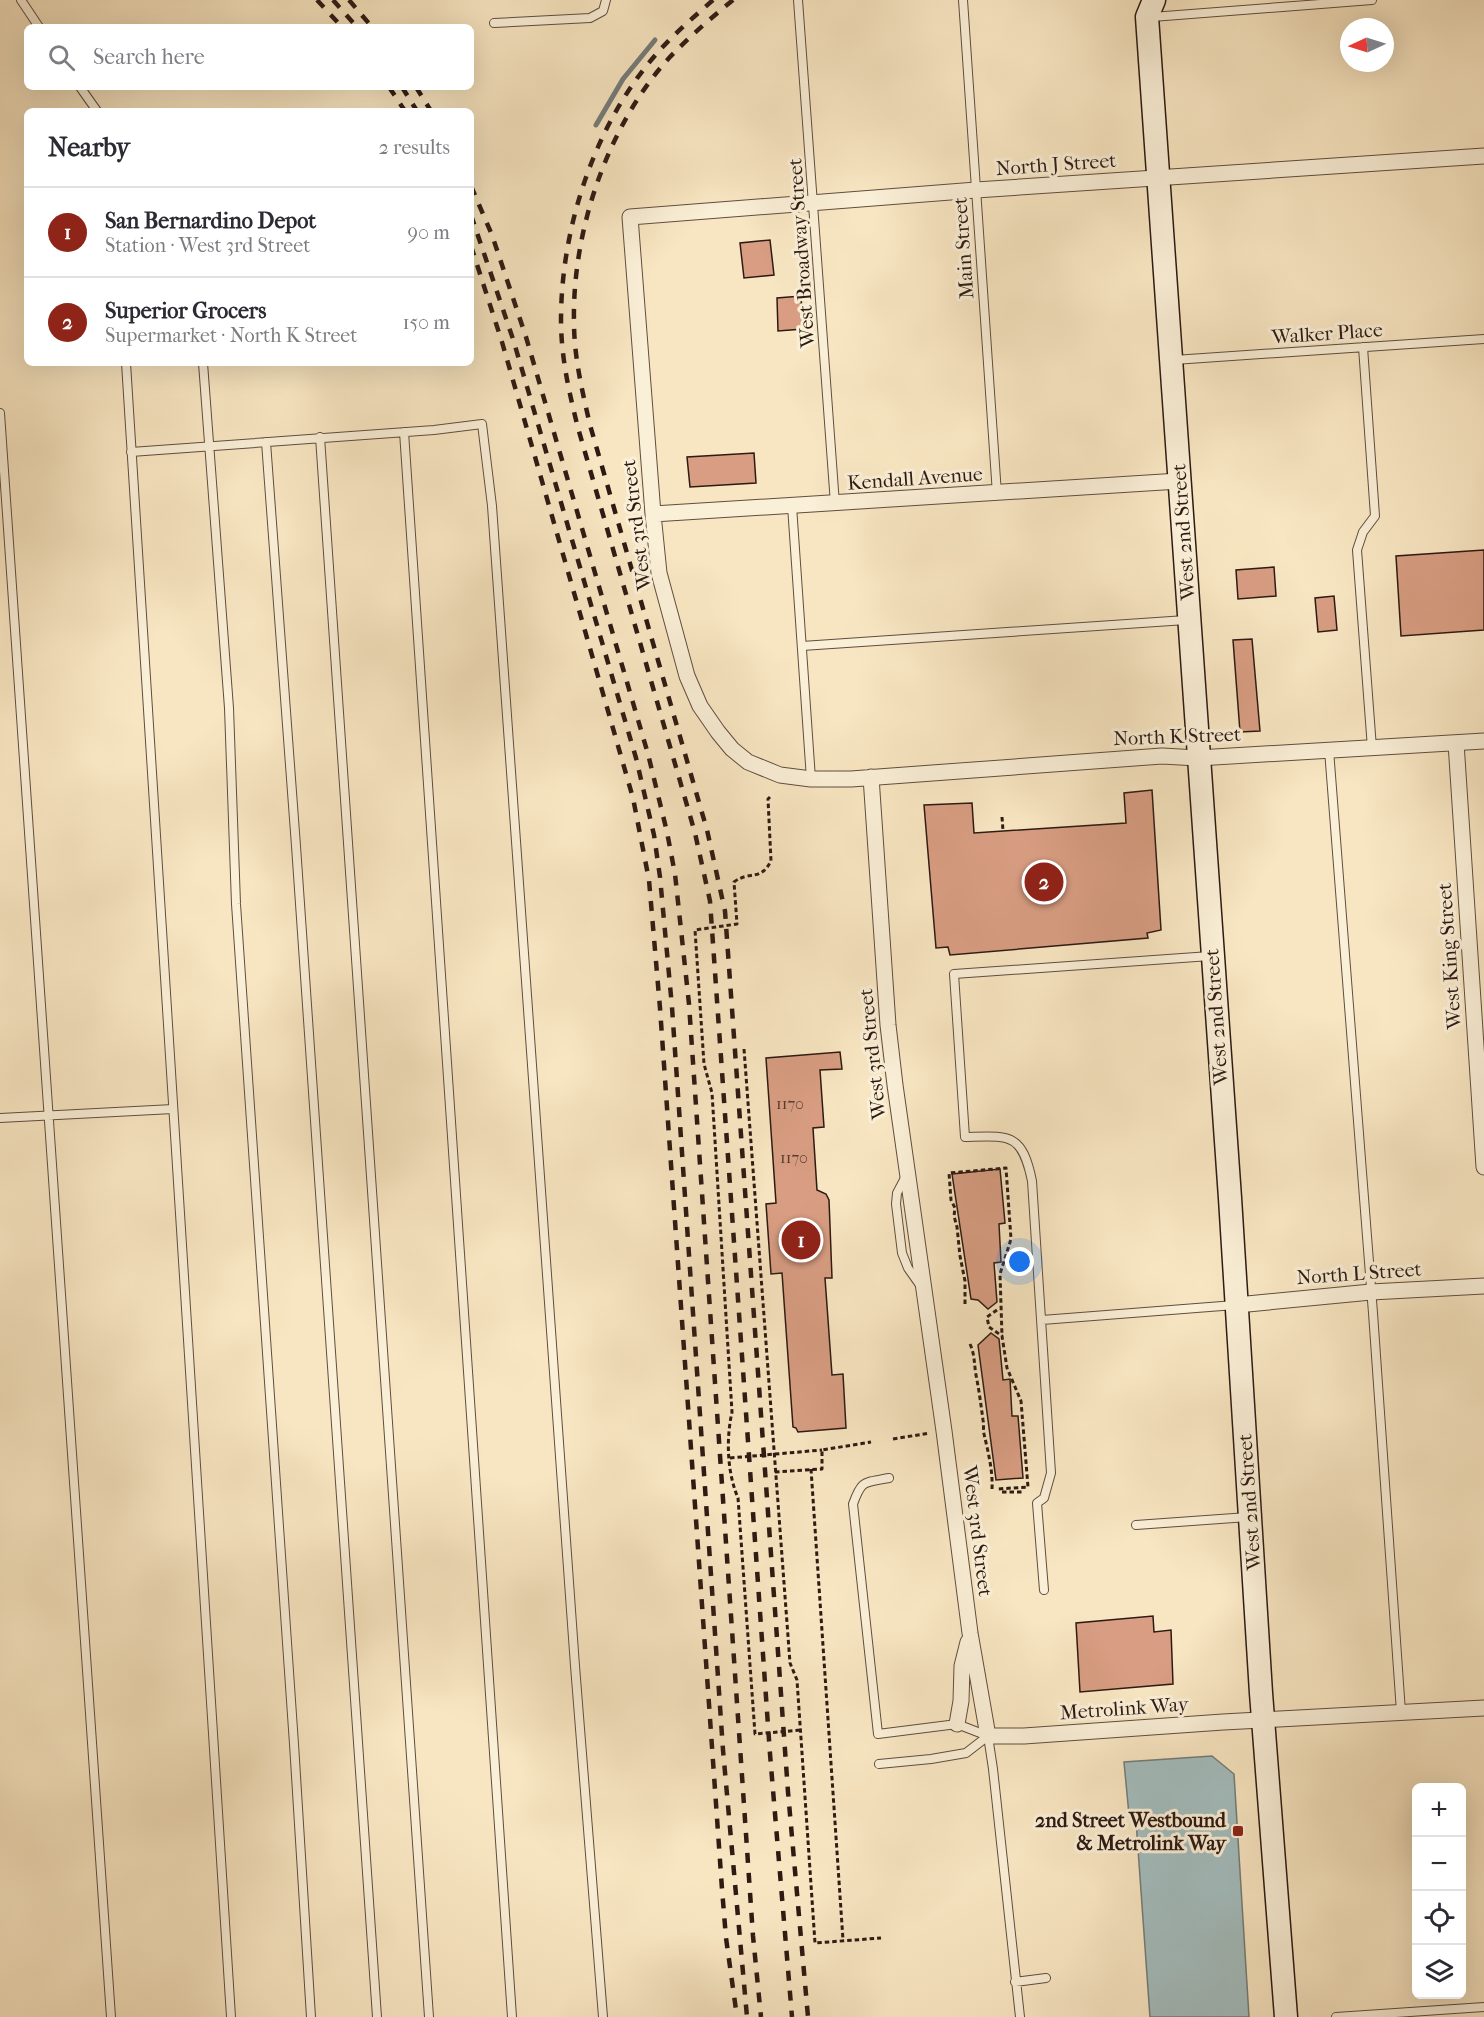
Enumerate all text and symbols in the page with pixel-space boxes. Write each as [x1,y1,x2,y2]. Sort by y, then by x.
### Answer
north arrow [1340,18,1394,72]
search box [24,24,474,90]
icon: search [45,41,78,74]
text: Search here [93,44,205,70]
text: Nearby [48,132,130,163]
text: 2 results [379,136,450,159]
street label: North J Street [995,149,1117,180]
street label: West Broadway Street [783,157,820,349]
street label: Main Street [948,196,979,300]
text: San Bernardino Depot [105,208,316,234]
text: 1 [64,221,71,244]
text: 90 m [408,221,450,244]
text: Station · West 3rd Street [105,234,310,257]
text: Superior Grocers [105,298,266,324]
text: 2 [62,311,73,334]
text: 150 m [402,311,450,334]
street label: Walker Place [1270,318,1383,349]
text: Supermarket · North K Street [105,324,357,347]
street label: West 3rd Street [617,458,656,593]
street label: Kendall Avenue [847,462,984,495]
street label: West 2nd Street [1167,463,1200,602]
street label: North K Street [1113,723,1241,750]
pin: 2 [1024,860,1064,904]
street label: West King Street [1433,882,1466,1031]
street label: West 2nd Street [1200,948,1233,1087]
street label: West 3rd Street [854,987,891,1122]
house number: 1170 [776,1094,804,1113]
house number: 1170 [780,1148,808,1167]
pin: 1 [782,1218,820,1262]
your location [1005,1247,1034,1276]
street label: North L Street [1296,1258,1422,1289]
street label: West 2nd Street [1233,1433,1266,1572]
street label: West 3rd Street [958,1463,997,1598]
street label: Metrolink Way [1059,1692,1191,1724]
map controls [1412,1783,1466,1999]
button: + [1412,1783,1466,1837]
place label: 2nd Street Westbound & Metrolink Way [1035,1809,1227,1855]
marker: 2nd Street Westbound & Metrolink Way [1231,1824,1245,1838]
button: − [1412,1837,1466,1891]
button: locate [1412,1891,1466,1945]
button: layers [1412,1945,1466,1999]

